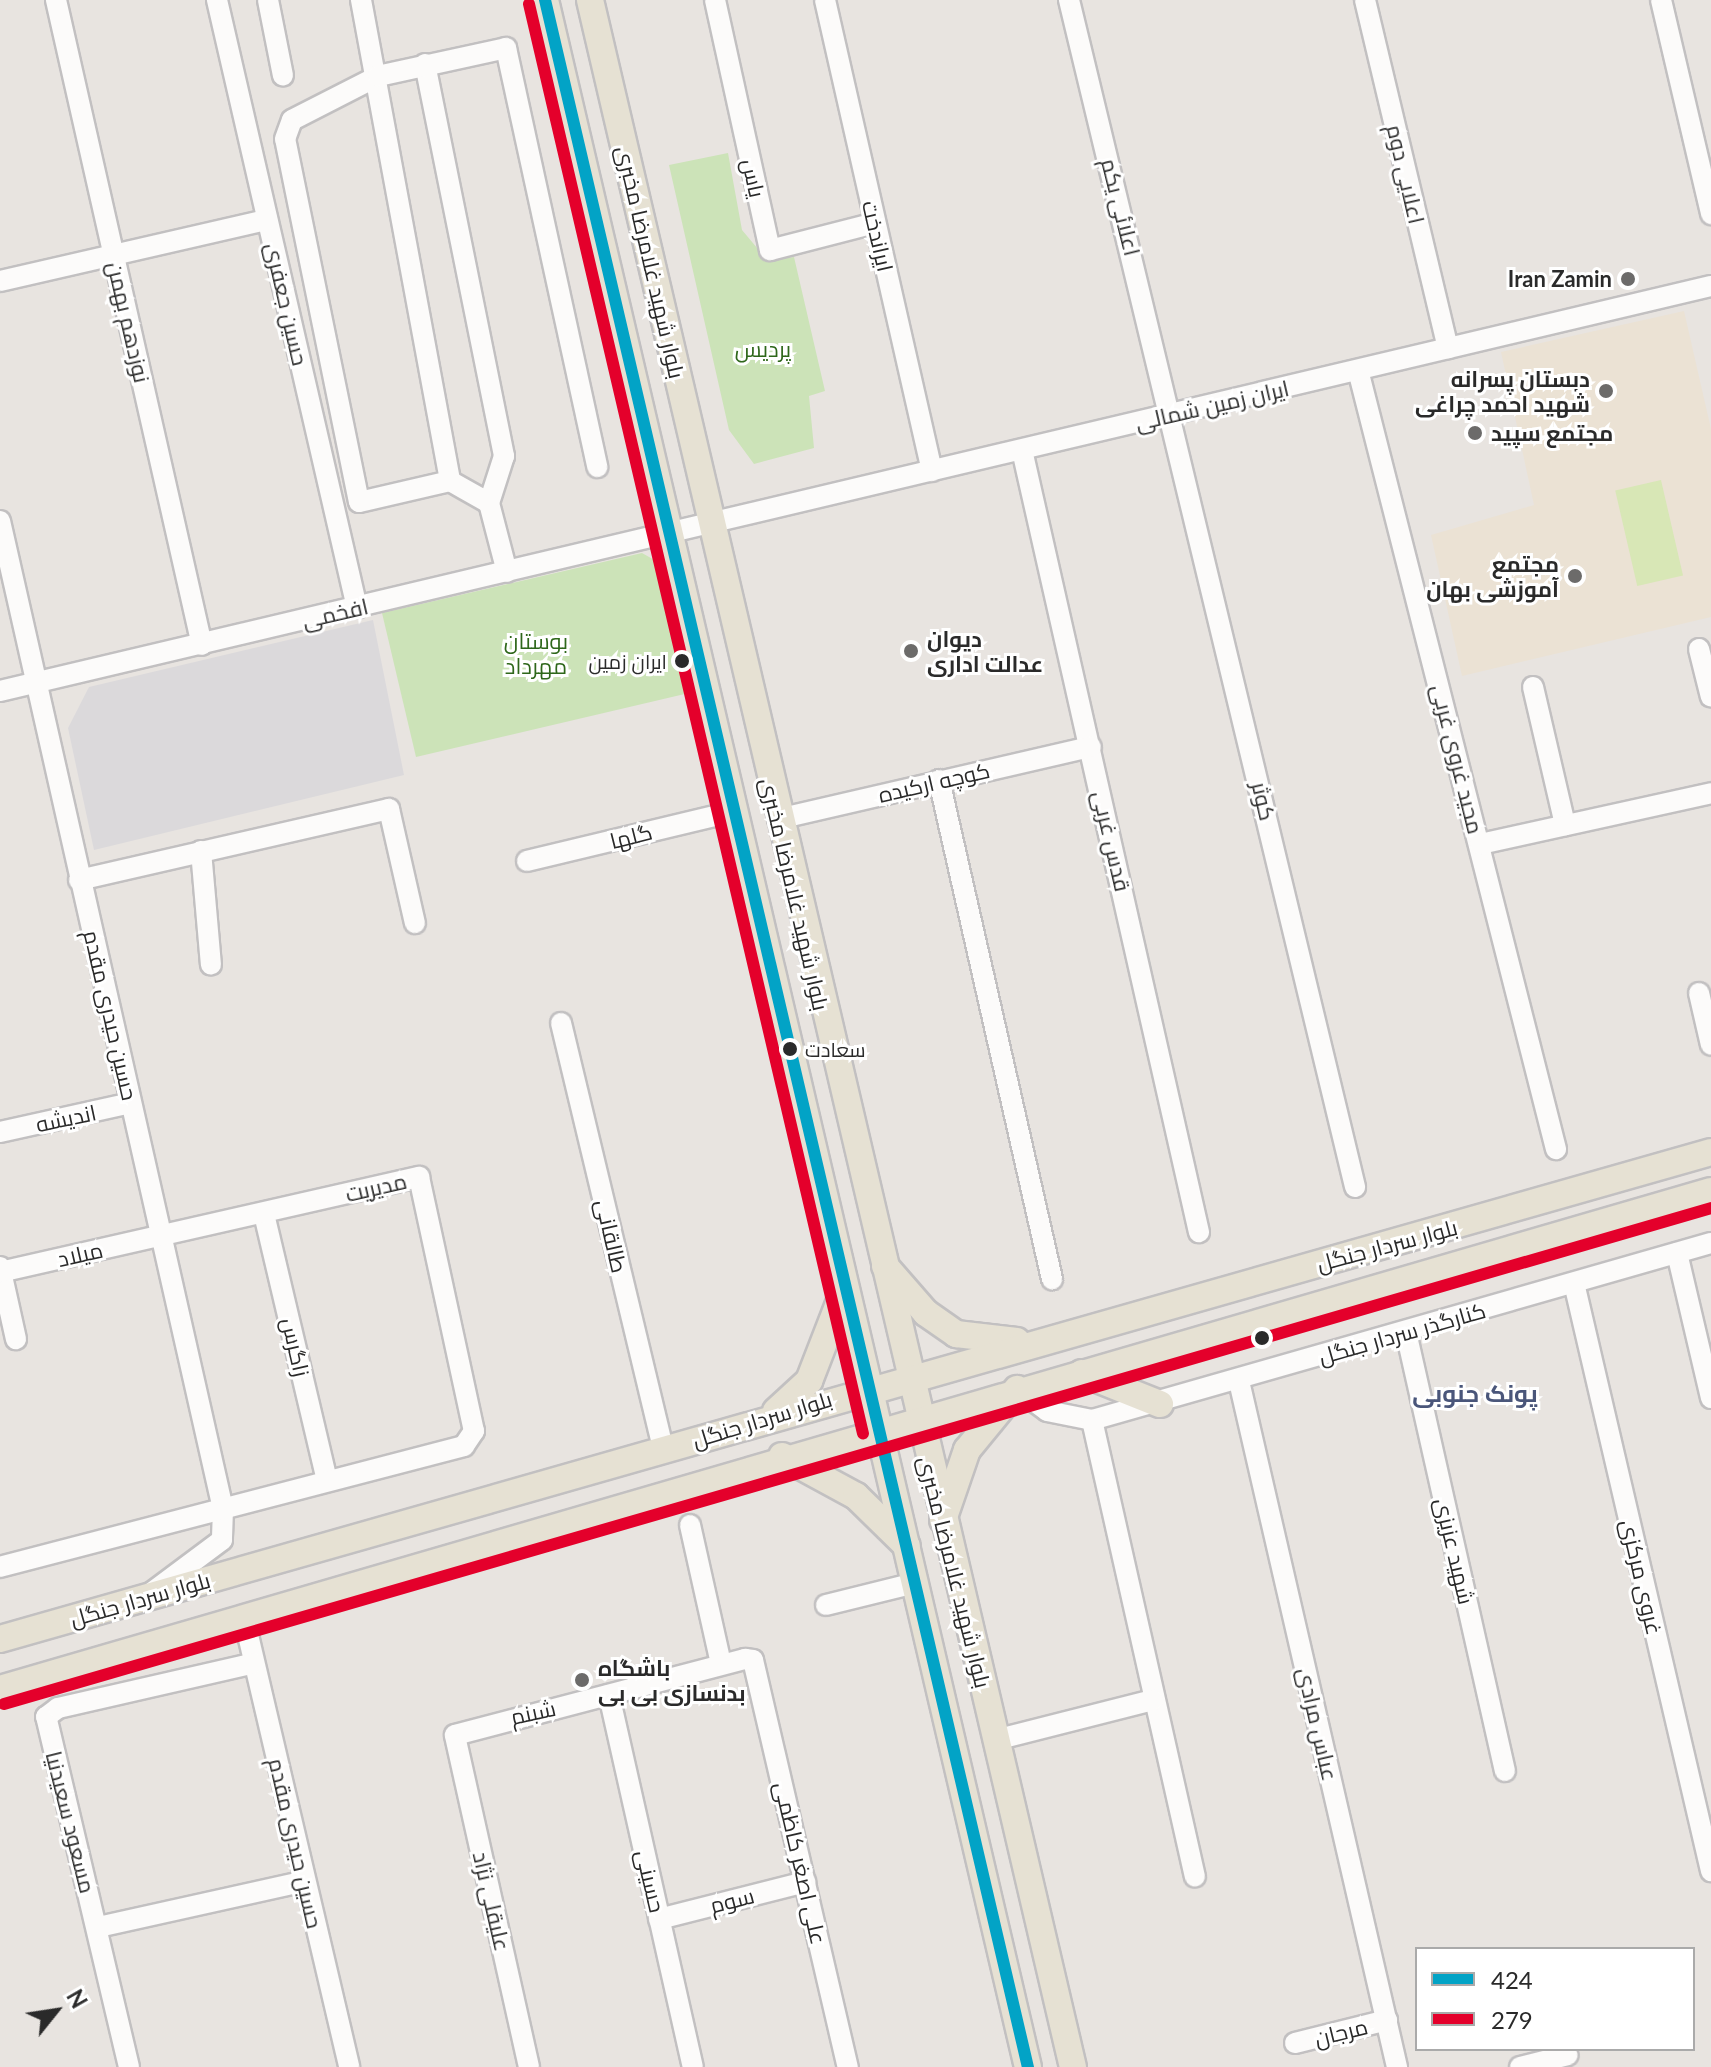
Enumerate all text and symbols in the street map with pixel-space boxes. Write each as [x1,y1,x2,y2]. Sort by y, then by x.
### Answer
street label: اعلایی دوم [1382,122,1430,226]
street label: بلوار شهید غلامرضا مخبری [611,143,691,381]
street label: یاس [737,156,771,200]
street label: اعلائی یکم [1096,156,1146,258]
street label: ایراندخت [857,198,899,274]
street label: حسین جعفری [260,240,314,368]
street label: نوزدهم بهمن [102,259,156,385]
place label: Iran Zamin [1508,266,1612,292]
marker: Iran Zamin [1619,270,1637,288]
park label: پردیس [735,336,791,362]
place label: دبستان پسرانه شهید احمد چراغی [1415,365,1590,416]
street label: ایران زمین شمالی [1133,374,1291,436]
marker: دبستان پسرانه شهید احمد چراغی [1597,382,1615,400]
place label: مجتمع سپید [1491,420,1613,446]
marker: مجتمع سپید [1466,424,1484,442]
place label: مجتمع آموزشی بهان [1426,550,1559,602]
marker: مجتمع آموزشی بهان [1566,567,1584,585]
street label: افخمی [299,593,371,633]
place label: دیوان عدالت اداری [927,625,1043,676]
park label: بوستان مهرداد [504,627,568,678]
marker: دیوان عدالت اداری [902,642,920,660]
place label: ایران زمین [589,649,667,673]
marker: ایران زمین [674,653,690,669]
street label: مجید غروی غربی [1427,681,1489,837]
street label: کوچه ارکیده [876,756,992,808]
street label: بلوار شهید غلامرضا مخبری [755,775,835,1013]
street label: کوثر [1247,779,1281,823]
street label: قدس غربی [1088,788,1136,894]
street label: گلها [607,818,655,854]
street label: حسین حیدری مقدم [79,927,143,1103]
place label: سعادت [805,1037,866,1061]
marker: سعادت [782,1041,798,1057]
street label: اندیشه [33,1099,99,1137]
street label: مدیریت [343,1167,409,1207]
street label: طالقانی [591,1197,633,1275]
street label: بلوار سردار جنگل [1314,1214,1460,1276]
street label: میلاد [55,1236,105,1272]
street label: کنارگذر سردار جنگل [1315,1297,1489,1369]
street label: زاگرس [276,1315,316,1379]
unlabelled marker [1254,1330,1270,1346]
district label: پونک جنوبی [1412,1379,1538,1407]
street label: بلوار سردار جنگل [689,1385,835,1453]
street label: بلوار شهید غلامرضا مخبری [913,1453,997,1691]
street label: شهید عزیزی [1430,1495,1480,1607]
street label: غروی مرکزی [1616,1517,1668,1637]
street label: بلوار سردار جنگل [67,1566,213,1632]
place label: باشگاه بدنسازی بی بی [598,1654,746,1706]
street label: عباس مرادی [1292,1665,1344,1783]
marker: باشگاه بدنسازی بی بی [573,1671,591,1689]
street label: شبنم [508,1694,558,1730]
street label: مسعود سعیدنیا [41,1748,101,1896]
street label: حسین حیدری مقدم [264,1755,328,1931]
street label: علی اصغر کاظمی [769,1779,833,1947]
street label: حسینی [631,1847,671,1915]
street label: علیقلی نژاد [468,1849,516,1953]
street label: سوم [707,1882,757,1918]
legend [1415,1947,1695,2051]
text: 424 [1491,1965,1533,1994]
north arrow [16,1971,96,2051]
text: N [61,1985,93,2013]
text: 279 [1491,2005,1533,2034]
street label: مرجان [1312,2013,1370,2051]

